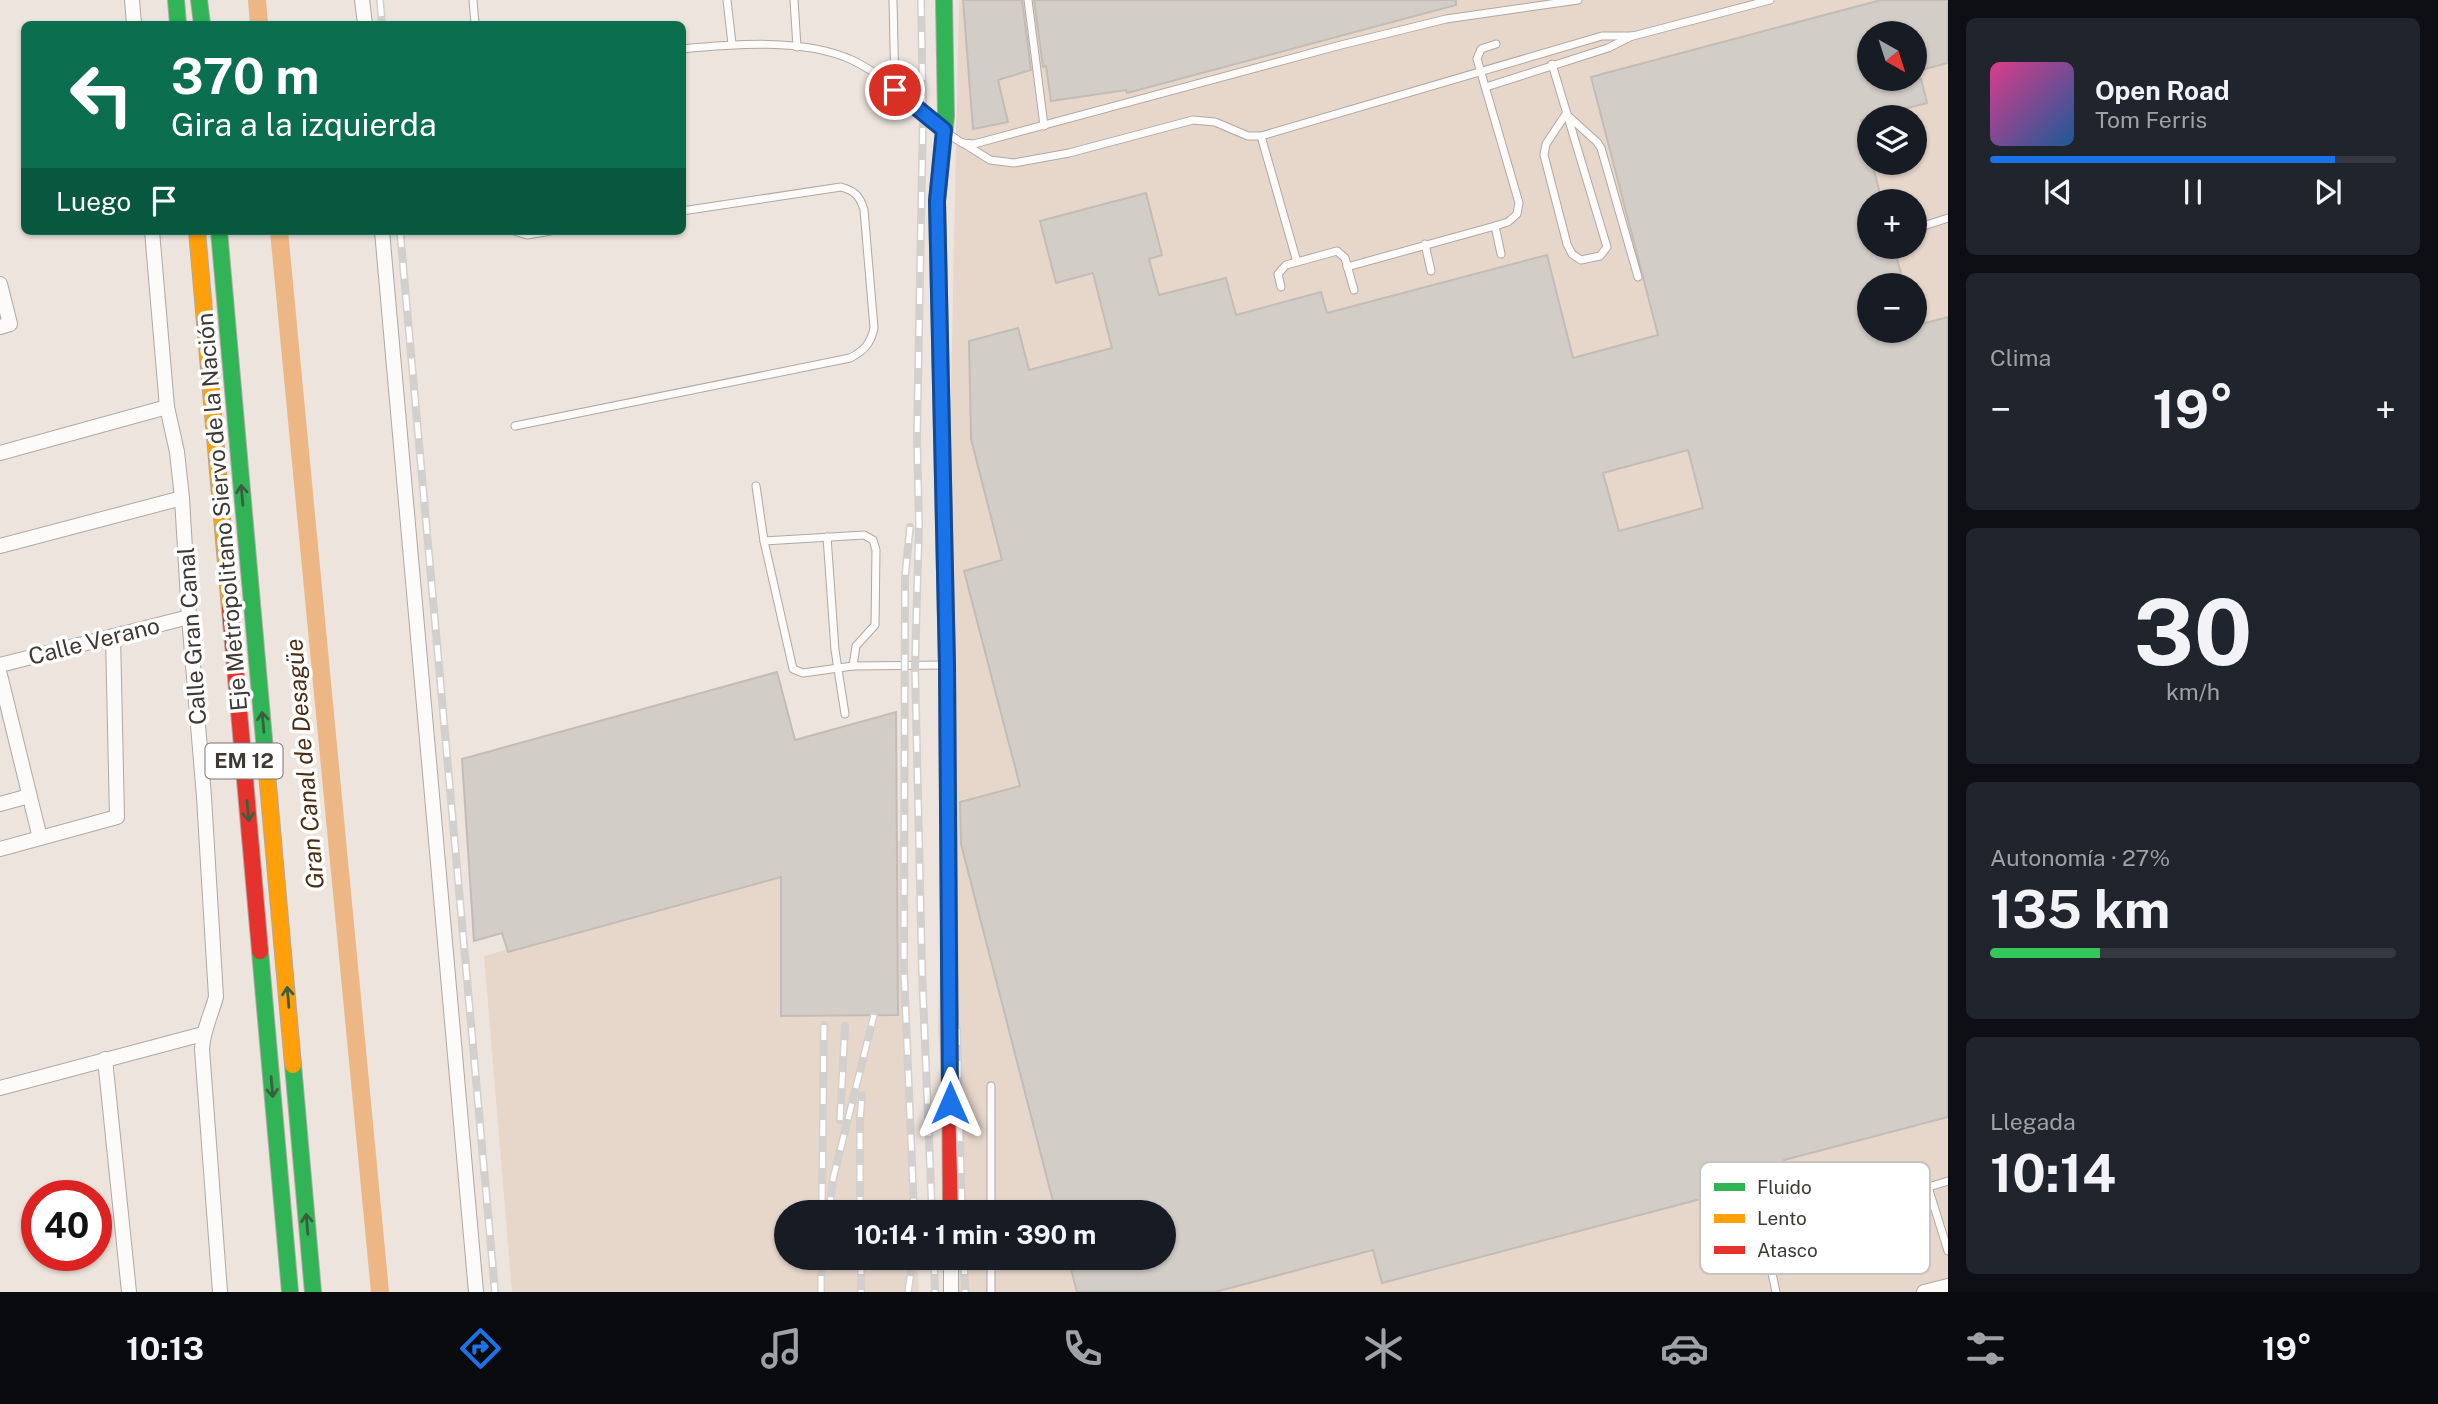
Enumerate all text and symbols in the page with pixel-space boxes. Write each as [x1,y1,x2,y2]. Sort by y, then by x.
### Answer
north arrow [1857,21,1927,91]
map controls [1857,21,1927,343]
text: 370 m [171,47,320,105]
icon: left [56,49,147,140]
pin [865,60,925,120]
icon: arrive [876,71,914,109]
text: Open Road [2095,75,2230,106]
button: layers [1857,105,1927,175]
text: Gira a la izquierda [171,106,437,143]
text: Tom Ferris [2095,106,2207,133]
icon: previous [2039,173,2077,211]
icon: pause [2174,173,2212,211]
icon: next [2309,173,2347,211]
icon: arrive [145,182,183,220]
text: Luego [56,186,131,217]
button: + [1857,189,1927,259]
button: − [1857,273,1927,343]
street label: Eje Metropolitano Siervo de la Nación [191,312,252,712]
text: Clima [1990,344,2051,371]
text: 19° [2152,379,2234,440]
text: − [1990,387,2011,432]
text: + [2375,387,2396,432]
one-way arrow [235,485,248,507]
street label: Calle Gran Canal [172,546,211,726]
text: 30 [2134,579,2252,685]
street label: Calle Verano [25,611,162,670]
water label: Gran Canal de Desagüe [279,638,329,891]
text: km/h [2166,678,2220,705]
one-way arrow [256,711,269,734]
road number: EM 12 [205,744,282,778]
one-way arrow [242,800,255,822]
text: Autonomía · 27% [1990,844,2170,871]
text: 135 km [1990,879,2170,940]
one-way arrow [281,987,294,1009]
position arrow [913,1066,987,1140]
one-way arrow [266,1075,279,1098]
text: Llegada [1990,1108,2076,1135]
text: 10:14 [1990,1143,2116,1204]
legend [1700,1162,1930,1274]
text: Fluido [1757,1176,1812,1198]
speed limit sign: 40 [21,1180,112,1271]
text: Lento [1757,1207,1807,1229]
one-way arrow [300,1213,313,1236]
text: 10:14 · 1 min · 390 m [854,1219,1096,1250]
text: Atasco [1757,1239,1818,1261]
icon: directions [456,1324,505,1373]
icon: music [757,1324,806,1373]
icon: phone [1058,1324,1107,1373]
icon: climate [1359,1324,1408,1373]
icon: car [1660,1324,1709,1373]
icon: filters [1961,1324,2010,1373]
text: 10:13 [126,1330,204,1367]
text: 19° [2262,1330,2312,1367]

